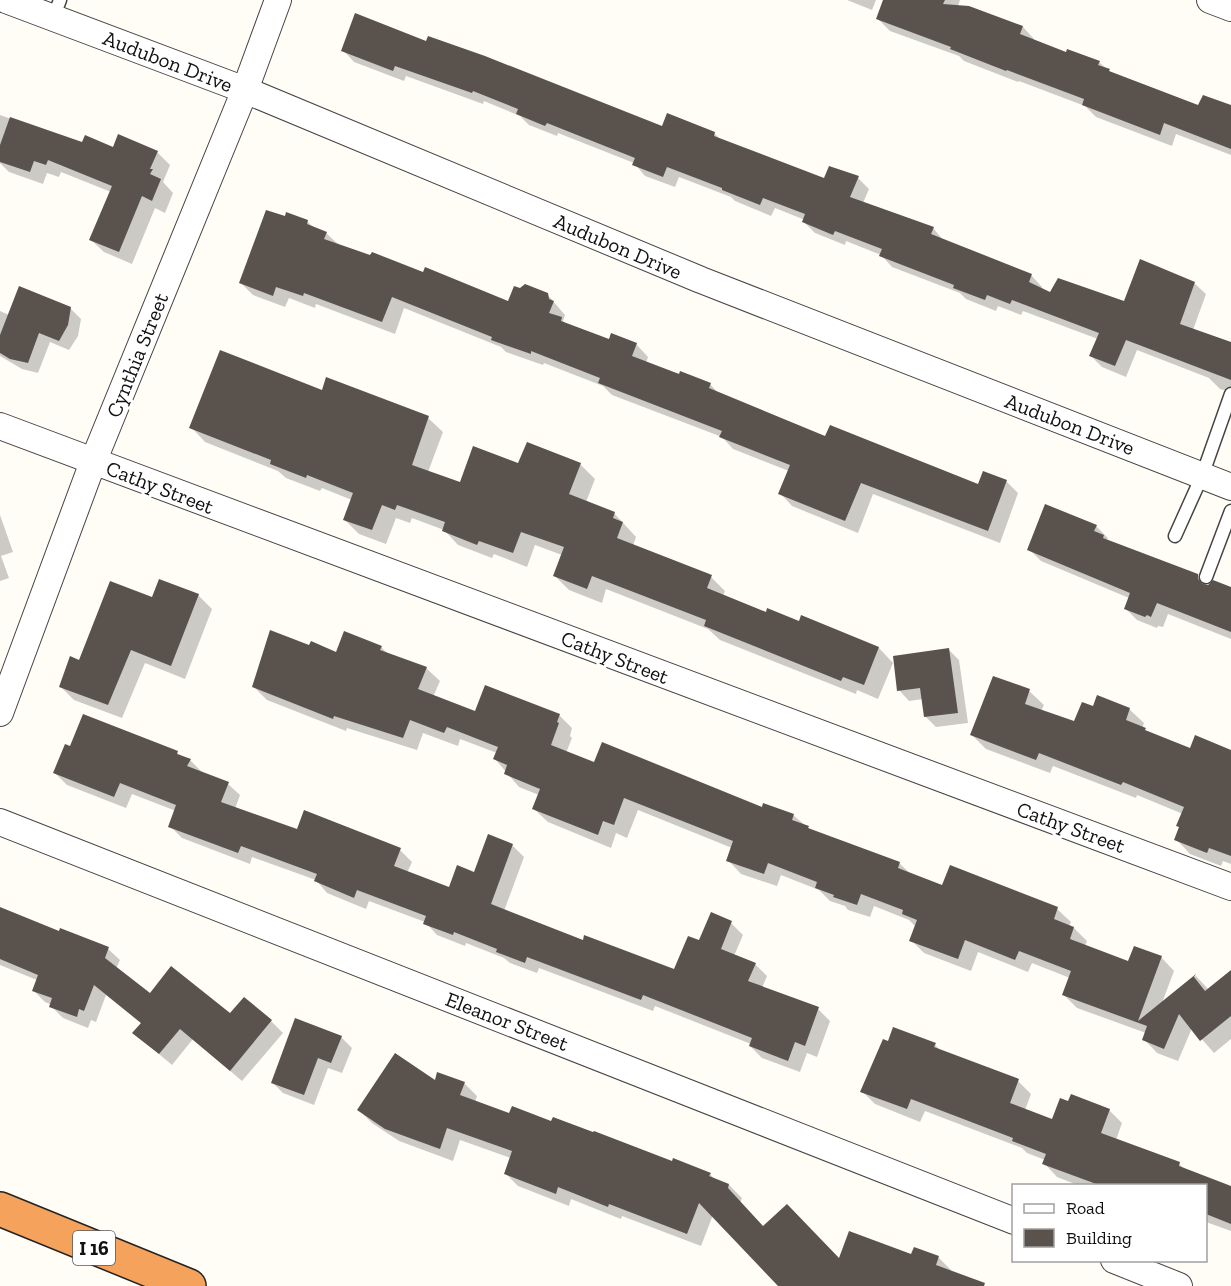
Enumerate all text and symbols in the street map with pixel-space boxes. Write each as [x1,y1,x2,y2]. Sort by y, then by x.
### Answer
street label: Audubon Drive [100,25,236,97]
street label: Audubon Drive [550,208,686,284]
street label: Cynthia Street [101,289,173,421]
street label: Audubon Drive [1002,388,1138,460]
street label: Cathy Street [103,455,217,519]
street label: Cathy Street [558,625,672,689]
street label: Cathy Street [1014,796,1129,858]
street label: Eleanor Street [442,986,572,1056]
legend [1012,1184,1207,1262]
text: Road [1066,1197,1105,1219]
text: Building [1066,1227,1132,1249]
road number: I 16 [73,1231,115,1265]

